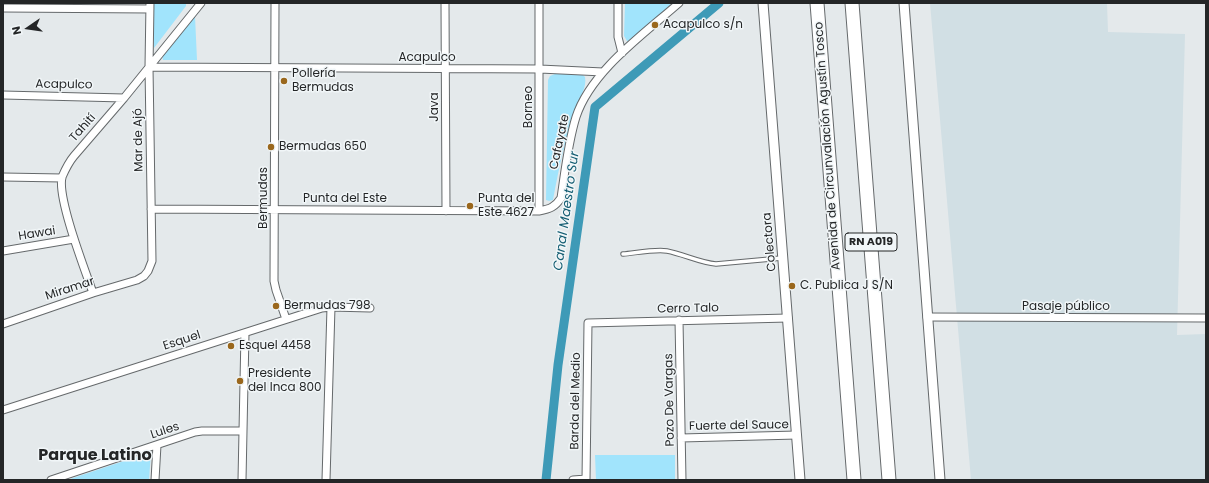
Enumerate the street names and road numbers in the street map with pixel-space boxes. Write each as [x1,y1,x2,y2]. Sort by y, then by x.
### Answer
street label: Avenida de Circunvalación Agustín Tosco [812,21,844,271]
street label: Acapulco [398,51,456,65]
street label: Acapulco [35,77,93,93]
street label: Borneo [522,86,536,128]
street label: Java [428,92,442,122]
street label: Mar de Ajó [131,108,147,172]
street label: Tahití [67,111,99,145]
street label: Cafayate [547,113,573,171]
street label: Bermudas [257,167,271,229]
street label: Punta del Este [303,192,387,206]
street label: Colectora [760,212,780,272]
street label: Hawai [17,224,57,244]
road number: RN A019 [845,233,897,251]
street label: Miramar [44,274,96,304]
street label: Pasaje público [1022,300,1110,314]
street label: Cerro Talo [657,301,719,317]
street label: Esquel [161,328,203,354]
street label: Barda del Medio [568,352,584,450]
street label: Pozo De Vargas [662,353,678,447]
street label: Fuerte del Sauce [689,418,789,434]
street label: Lules [149,420,181,442]

